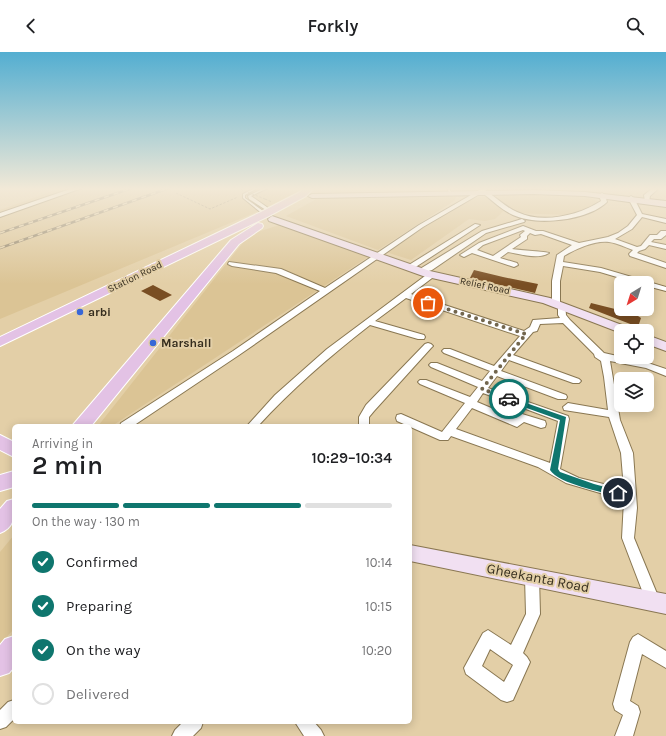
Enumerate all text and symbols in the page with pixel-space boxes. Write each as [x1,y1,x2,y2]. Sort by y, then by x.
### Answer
icon: back [20,15,42,37]
text: Forkly [308,15,358,37]
icon: search [624,15,646,37]
street label: Station Road [106,259,164,295]
street label: Relief Road [459,275,511,297]
north arrow [614,276,654,316]
map controls [614,276,654,412]
pin [411,286,445,320]
icon: bag [417,292,439,314]
place label: arbi [88,305,111,319]
marker: arbi [75,307,85,317]
button: locate [614,324,654,364]
place label: Marshall [161,336,211,350]
marker: Marshall [148,338,158,348]
button: layers [614,372,654,412]
courier [489,379,529,419]
icon: car [498,388,520,410]
text: Arriving in [32,436,93,451]
text: 10:29–10:34 [311,449,392,467]
text: 2 min [32,450,103,481]
pin [601,476,635,510]
icon: home [607,482,629,504]
text: On the way · 130 m [32,514,140,529]
icon: check [32,551,54,573]
text: Confirmed [66,553,138,571]
text: 10:14 [365,555,392,570]
street label: Gheekanta Road [485,560,591,596]
icon: check [32,595,54,617]
text: Preparing [66,597,132,615]
text: 10:15 [365,599,392,614]
icon: check [32,639,54,661]
text: On the way [66,641,140,659]
text: 10:20 [362,643,392,658]
text: Delivered [66,685,130,703]

